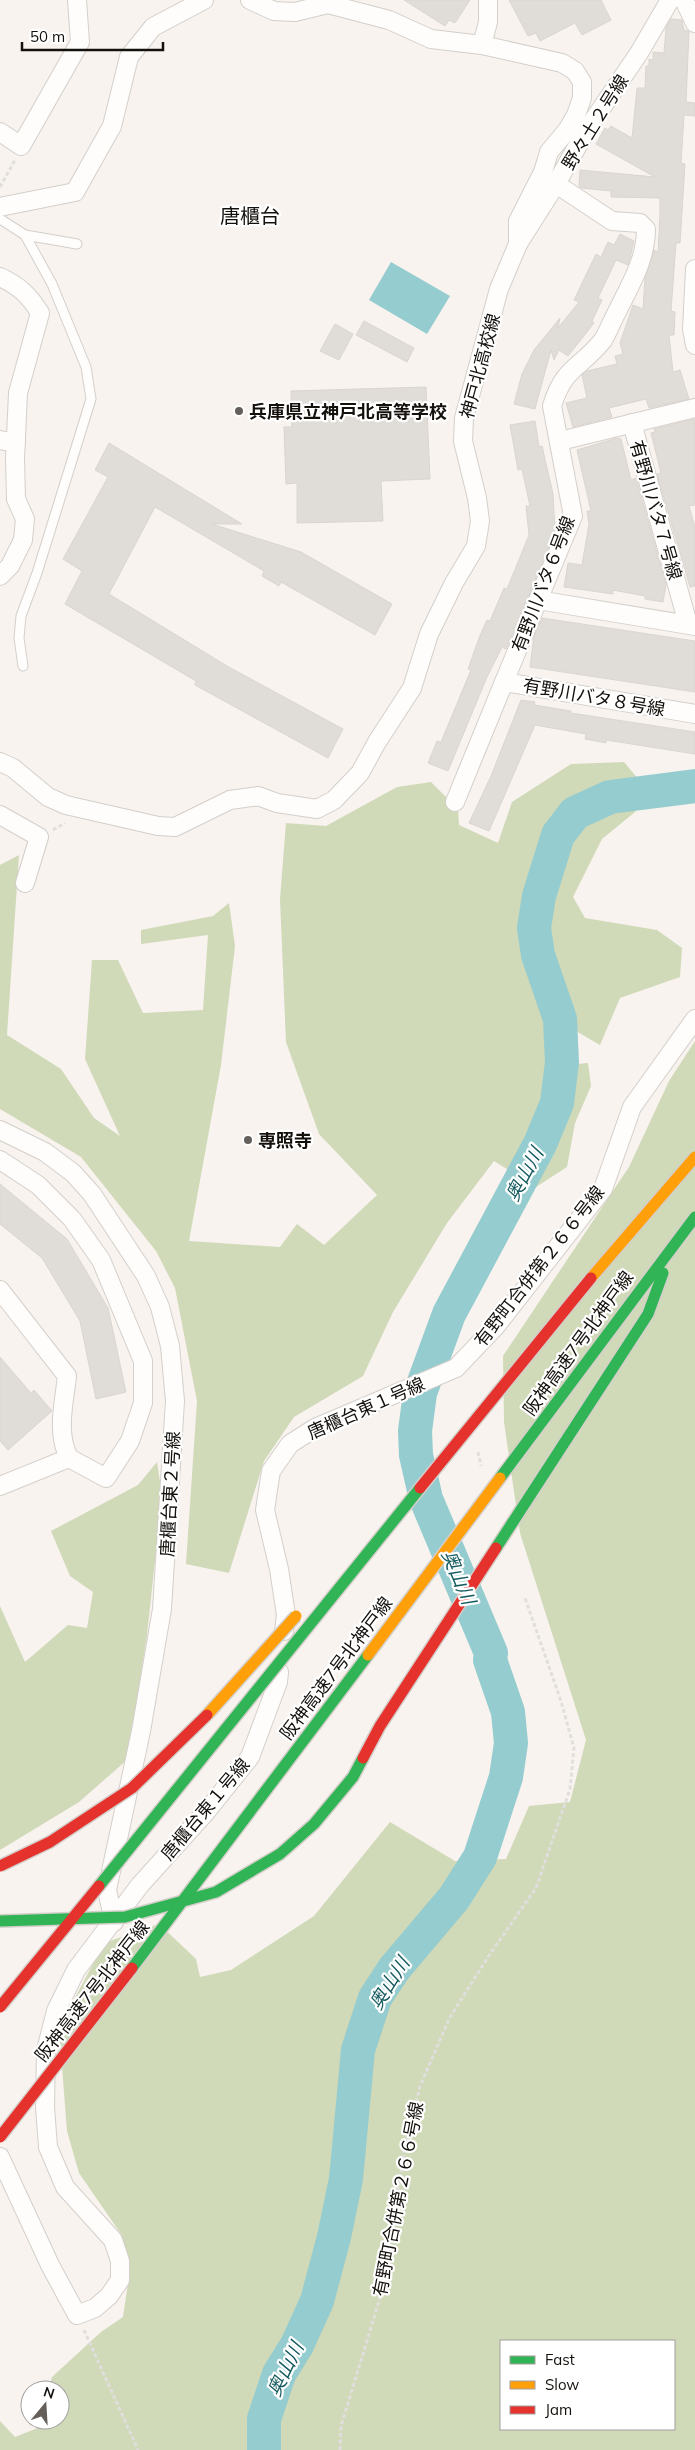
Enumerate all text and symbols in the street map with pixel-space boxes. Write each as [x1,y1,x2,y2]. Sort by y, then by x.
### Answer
scale bar [22,20,164,52]
text: 50 m [30,27,65,46]
street label: 野々土２号線 [557,70,633,174]
district label: 唐櫃台 [220,203,280,228]
street label: 神戸北高校線 [455,311,505,421]
place label: 兵庫県立神戸北高等学校 [249,400,447,423]
marker: 兵庫県立神戸北高等学校 [233,405,245,417]
street label: 有野川バタ７号線 [625,438,687,582]
street label: 有野川バタ６号線 [506,513,580,655]
street label: 有野川バタ８号線 [521,673,667,721]
place label: 専照寺 [258,1129,312,1152]
marker: 専照寺 [242,1134,254,1146]
water label: 奥山川 [500,1141,549,1205]
street label: 有野町合併第２６６号線 [469,1181,609,1351]
street label: 阪神高速7号北神戸線 [518,1266,638,1420]
street label: 唐櫃台東１号線 [304,1372,428,1444]
street label: 唐櫃台東２号線 [155,1430,185,1558]
water label: 奥山川 [437,1546,482,1610]
street label: 阪神高速7号北神戸線 [275,1592,397,1744]
street label: 唐櫃台東１号線 [156,1753,254,1865]
street label: 阪神高速7号北神戸線 [30,1916,154,2066]
water label: 奥山川 [364,1951,415,2014]
street label: 有野町合併第２６６号線 [368,2100,428,2298]
water label: 奥山川 [262,2336,309,2400]
legend [500,2340,675,2430]
text: Fast [545,2350,575,2369]
text: Slow [545,2375,579,2394]
north arrow [20,2380,70,2430]
text: N [41,2382,57,2403]
text: Jam [545,2400,572,2419]

